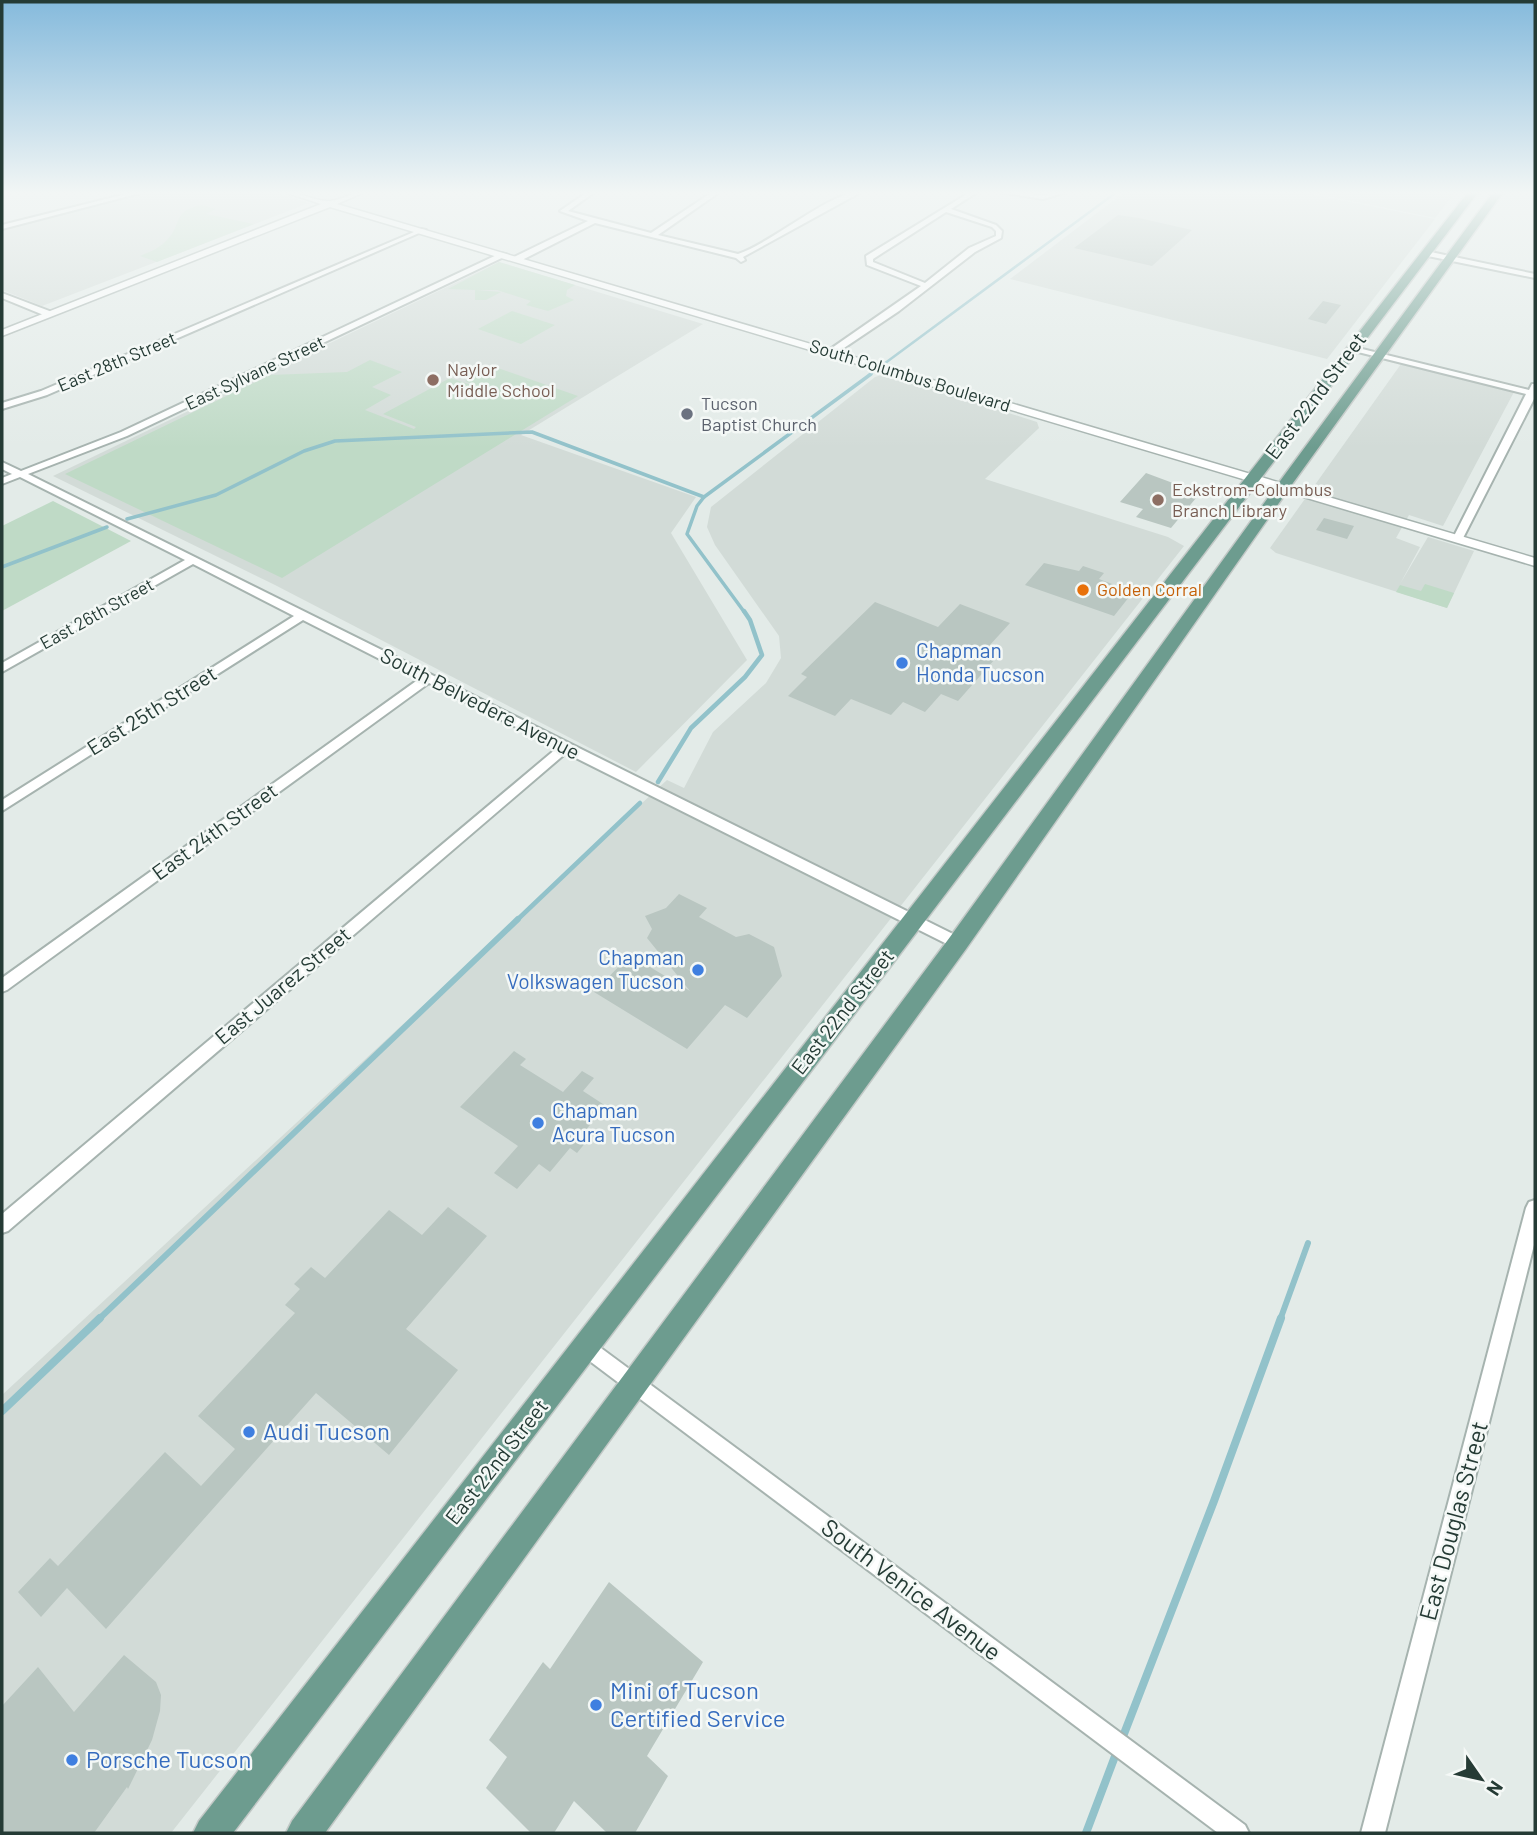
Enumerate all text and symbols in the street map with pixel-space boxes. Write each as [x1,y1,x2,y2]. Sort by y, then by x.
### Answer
street label: East 28th Street [54,326,179,396]
street label: East 22nd Street [1259,327,1371,463]
street label: East Sylvane Street [181,330,328,414]
street label: South Columbus Boulevard [807,334,1013,416]
place label: Naylor Middle School [447,358,555,401]
marker: Naylor Middle School [425,372,441,388]
place label: Tucson Baptist Church [701,392,817,435]
marker: Tucson Baptist Church [679,406,695,422]
place label: Eckstrom-Columbus Branch Library [1172,478,1332,521]
marker: Eckstrom-Columbus Branch Library [1150,492,1166,508]
street label: East 26th Street [36,573,157,653]
place label: Golden Corral [1097,578,1202,600]
marker: Golden Corral [1075,582,1091,598]
place label: Chapman Honda Tucson [916,637,1045,686]
street label: South Belvedere Avenue [377,641,585,764]
marker: Chapman Honda Tucson [894,655,910,671]
street label: East 25th Street [82,660,221,760]
street label: East 24th Street [147,777,282,885]
street label: East Juarez Street [209,921,355,1049]
street label: East 22nd Street [785,943,898,1079]
place label: Chapman Volkswagen Tucson [507,944,684,993]
marker: Chapman Volkswagen Tucson [690,962,706,978]
place label: Chapman Acura Tucson [552,1097,675,1146]
marker: Chapman Acura Tucson [530,1115,546,1131]
street label: East 22nd Street [439,1393,552,1529]
place label: Audi Tucson [263,1416,390,1445]
street label: East Douglas Street [1412,1418,1493,1623]
marker: Audi Tucson [241,1424,257,1440]
street label: South Venice Avenue [816,1512,1007,1666]
place label: Mini of Tucson Certified Service [610,1675,786,1732]
marker: Mini of Tucson Certified Service [588,1697,604,1713]
place label: Porsche Tucson [86,1744,251,1773]
north arrow [1446,1744,1516,1814]
marker: Porsche Tucson [64,1752,80,1768]
text: N [1482,1777,1509,1800]

